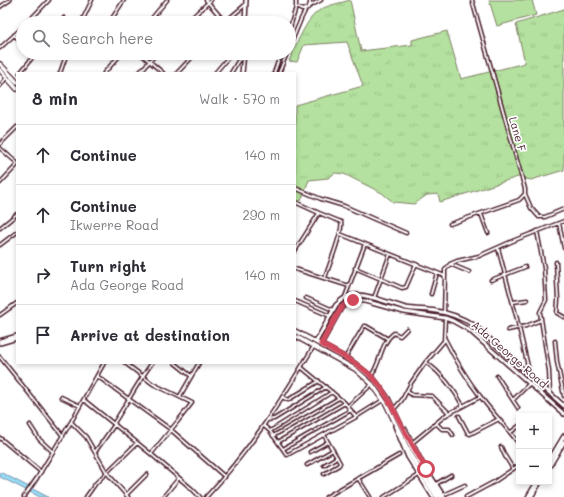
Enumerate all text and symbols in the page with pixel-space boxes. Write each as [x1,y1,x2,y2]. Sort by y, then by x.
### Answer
search box [16,16,296,60]
icon: search [30,27,52,49]
text: Search here [62,28,153,48]
text: 8 min [32,87,78,109]
text: Walk · 570 m [199,90,280,107]
street label: Lane F [506,115,530,153]
icon: ahead [32,144,54,166]
text: Continue [70,145,137,165]
text: 140 m [244,146,280,163]
text: Continue [70,196,137,216]
icon: ahead [32,204,54,226]
text: 290 m [243,206,280,223]
text: Ikwerre Road [70,216,158,233]
text: Turn right [70,256,147,276]
icon: right [32,264,54,286]
text: 140 m [244,266,280,283]
text: Ada George Road [70,276,184,293]
route end [344,291,362,309]
street label: Ada George Road [469,317,551,391]
icon: arrive [32,324,54,346]
text: Arrive at destination [70,325,230,345]
map controls [516,413,552,485]
button: + [516,413,552,449]
button: − [516,449,552,485]
route start [417,460,435,478]

